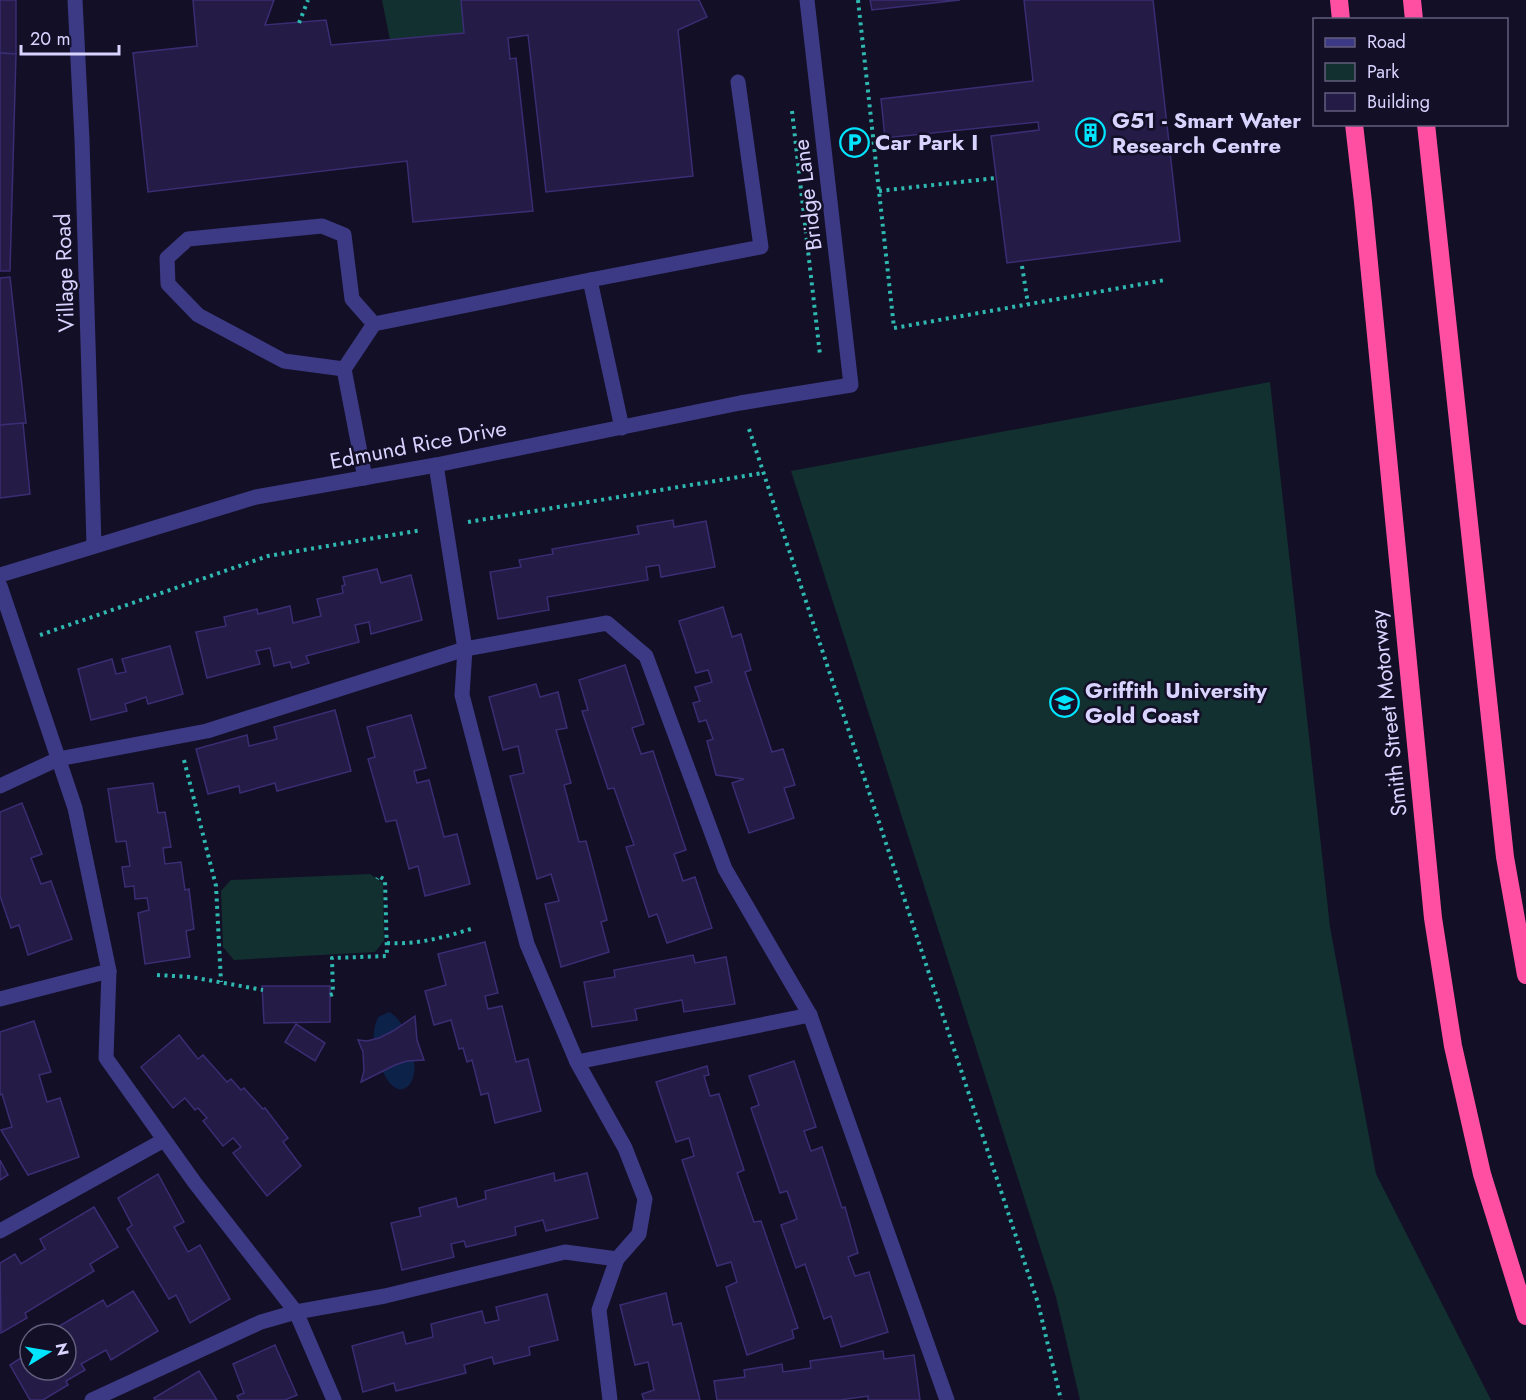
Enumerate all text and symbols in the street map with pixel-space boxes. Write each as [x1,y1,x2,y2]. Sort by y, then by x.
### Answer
scale bar [21,18,118,56]
legend [1313,18,1508,126]
text: 20 m [30,26,70,52]
text: Road [1367,29,1406,55]
text: Park [1367,59,1399,85]
text: Building [1367,89,1430,115]
place label: G51 - Smart Water Research Centre [1112,104,1301,161]
building icon: G51 - Smart Water Research Centre [1075,117,1107,149]
parking icon: Car Park I [838,126,870,158]
place label: Car Park I [875,126,978,158]
street label: Bridge Lane [784,138,830,252]
street label: Village Road [46,213,82,333]
street label: Edmund Rice Drive [327,411,509,477]
street label: Smith Street Motorway [1361,608,1415,818]
place label: Griffith University Gold Coast [1085,674,1268,731]
school or university icon: Griffith University Gold Coast [1048,687,1080,719]
north arrow [18,1322,78,1382]
text: N [50,1341,75,1358]

